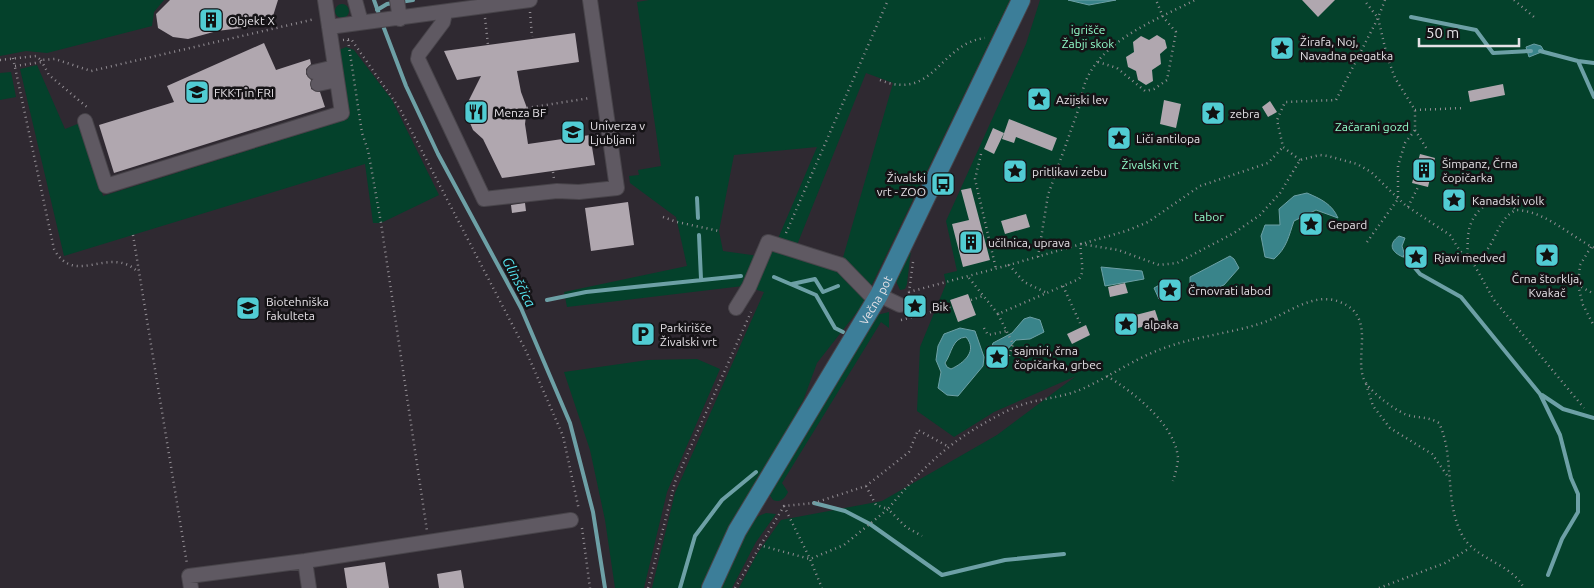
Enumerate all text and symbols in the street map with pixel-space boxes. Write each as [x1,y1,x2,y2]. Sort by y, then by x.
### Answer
building icon: Objekt X [198,7,224,33]
place label: Objekt X [228,14,275,27]
scale bar [1419,15,1519,47]
park label: igrišče Žabji skok [1062,23,1114,50]
text: 50 m [1426,24,1459,41]
place icon: Žirafa, Noj, Navadna pegatka [1269,35,1295,61]
place label: Žirafa, Noj, Navadna pegatka [1300,35,1393,62]
school or university icon: FKKT in FRI [184,79,210,105]
place label: FKKT in FRI [214,86,274,99]
place icon: Azijski lev [1026,86,1052,112]
place label: Azijski lev [1056,93,1108,106]
restaurant icon: Menza BF [463,99,489,125]
place icon: zebra [1200,100,1226,126]
place label: Menza BF [494,106,546,119]
place label: zebra [1230,107,1260,120]
school or university icon: Univerza v Ljubljani [560,119,586,145]
place label: Univerza v Ljubljani [590,119,645,146]
park label: Začarani gozd [1335,120,1409,133]
place icon: Liči antilopa [1106,125,1132,151]
place label: Liči antilopa [1136,132,1200,145]
building icon: Šimpanz, Črna čopičarka [1411,157,1437,183]
place label: Šimpanz, Črna čopičarka [1442,157,1518,184]
place icon: pritlikavi zebu [1002,158,1028,184]
park label: Živalski vrt [1121,158,1179,171]
place label: pritlikavi zebu [1032,165,1107,178]
place label: Živalski vrt - ZOO [877,171,926,198]
bus stop icon: Živalski vrt - ZOO [930,171,956,197]
place icon: Kanadski volk [1441,187,1467,213]
place label: Kanadski volk [1472,194,1545,207]
park label: tabor [1194,210,1224,223]
place icon: Gepard [1298,211,1324,237]
place label: Gepard [1328,218,1367,231]
building icon: učilnica, uprava [958,229,984,255]
place label: učilnica, uprava [988,236,1070,249]
place icon: Črna štorklja, Kvakač [1534,242,1560,268]
place icon: Rjavi medved [1403,244,1429,270]
place label: Rjavi medved [1434,251,1506,264]
water label: Glinščica [499,254,539,310]
place label: Črna štorklja, Kvakač [1512,272,1582,299]
street label: Večna pot [856,273,894,327]
place icon: Črnovrati labod [1157,277,1183,303]
place label: Črnovrati labod [1188,284,1271,297]
place icon: Bik [902,293,928,319]
school or university icon: Biotehniška fakulteta [235,295,261,321]
place label: Biotehniška fakulteta [266,295,329,322]
place label: Bik [932,300,949,313]
place icon: alpaka [1113,311,1139,337]
place label: alpaka [1144,318,1179,331]
parking icon: Parkirišče Živalski vrt [630,321,656,347]
place label: Parkirišče Živalski vrt [660,321,717,348]
place icon: sajmiri, črna čopičarka, grbec [984,344,1010,370]
place label: sajmiri, črna čopičarka, grbec [1014,344,1102,371]

